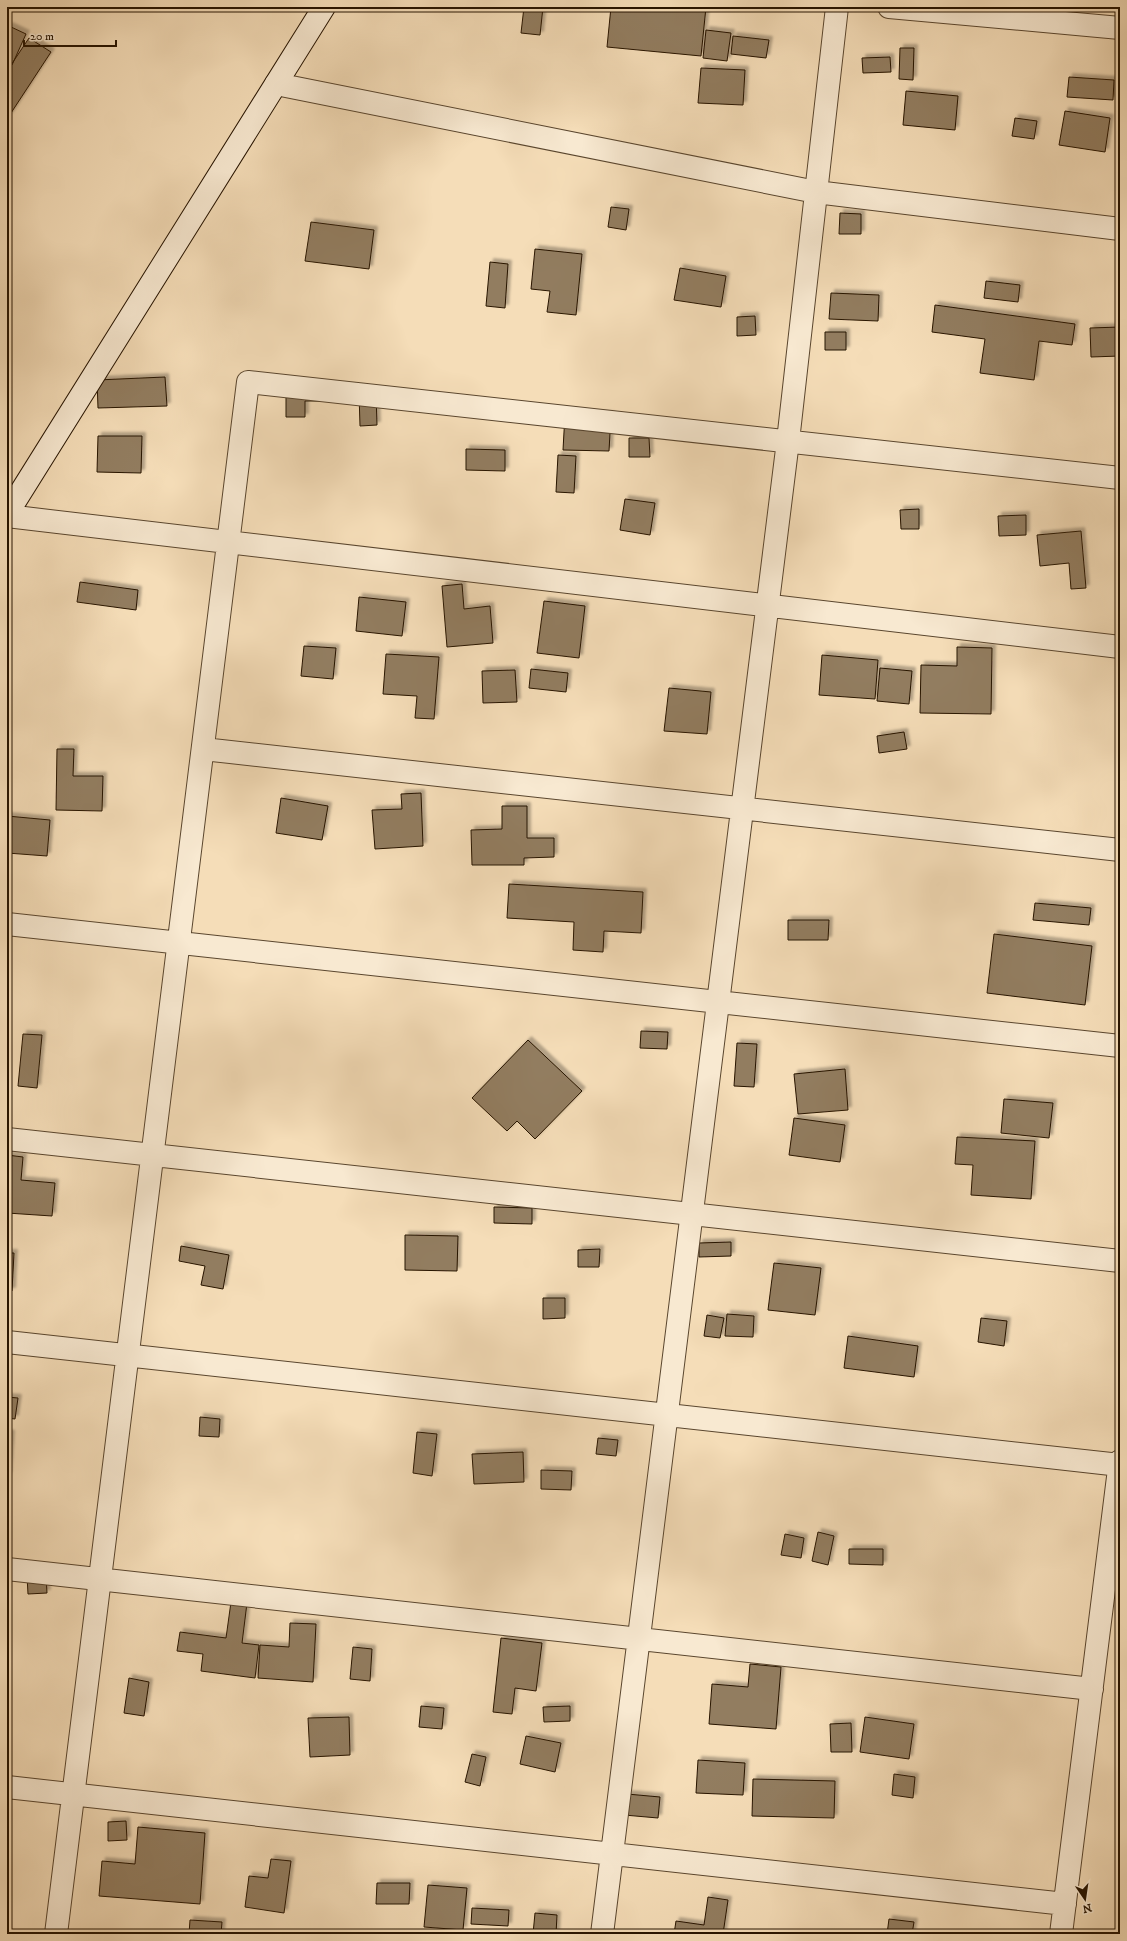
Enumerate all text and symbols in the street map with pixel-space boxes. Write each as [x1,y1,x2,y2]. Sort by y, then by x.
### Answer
scale bar [24,22,116,48]
text: 20 m [30,29,54,44]
north arrow [1065,1879,1105,1919]
text: N [1081,1900,1093,1916]

